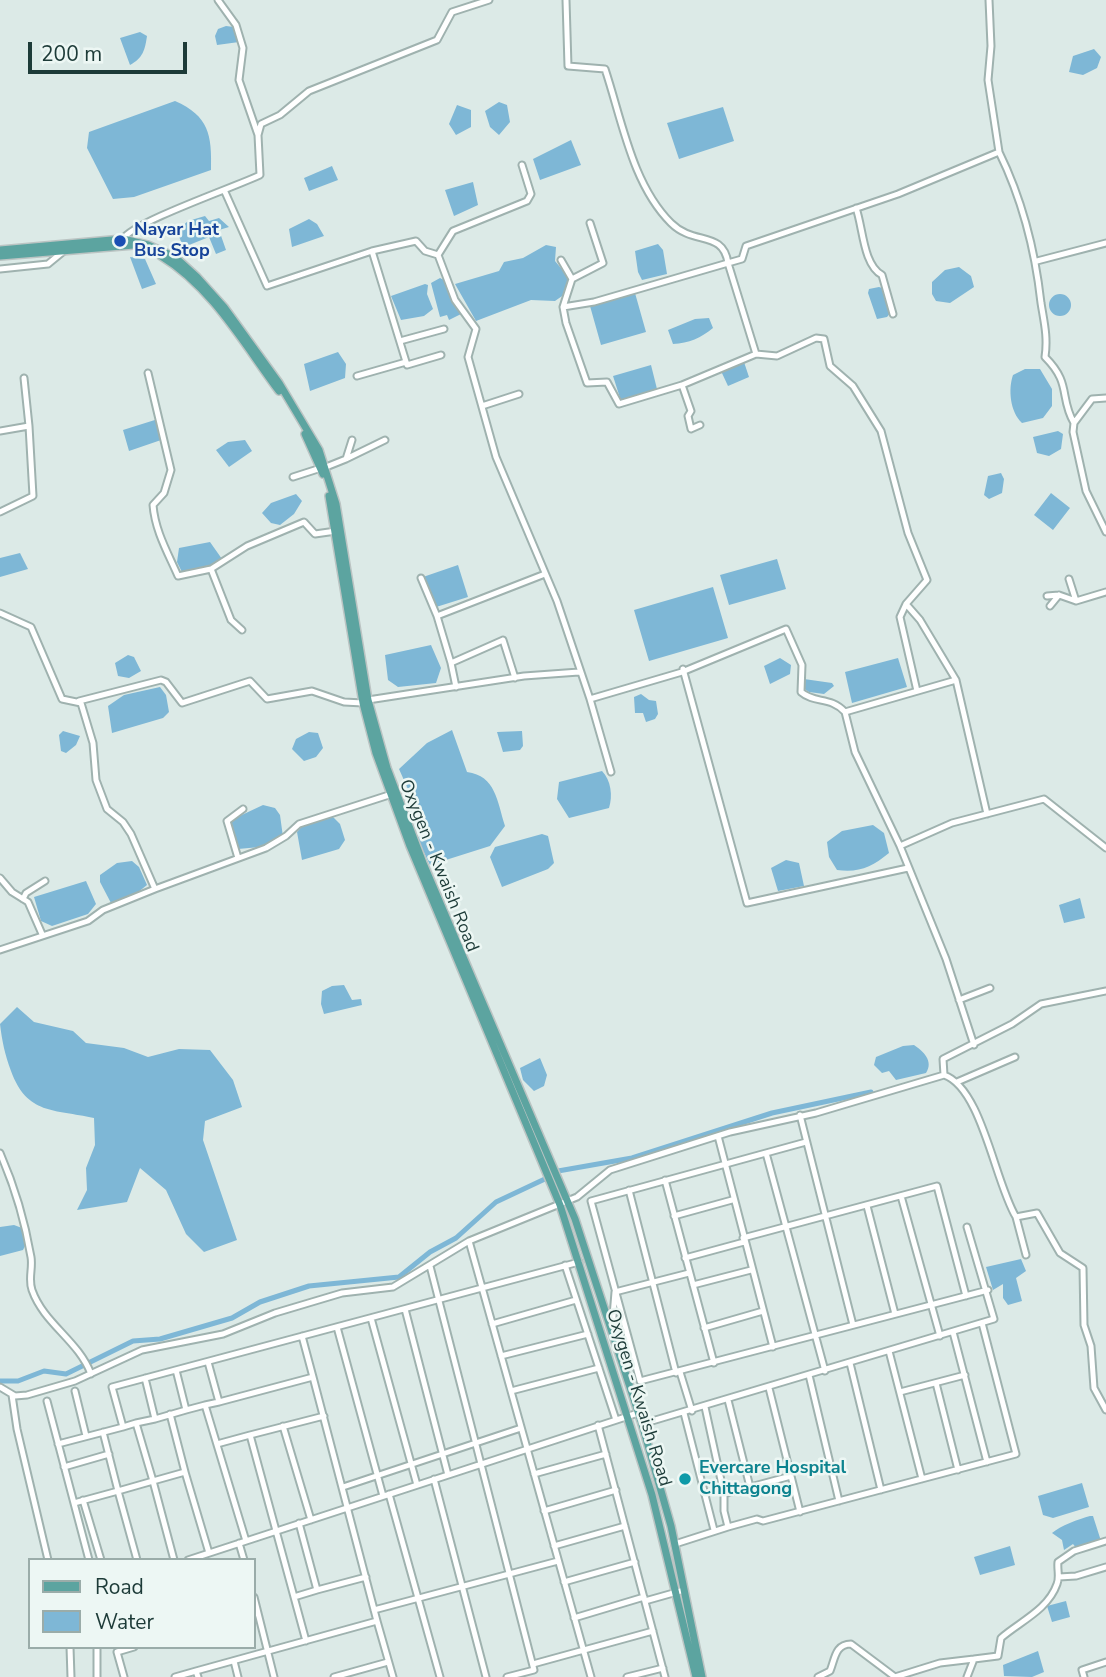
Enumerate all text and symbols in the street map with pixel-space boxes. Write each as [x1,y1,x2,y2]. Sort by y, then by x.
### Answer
scale bar [32,28,191,72]
text: 200 m [41,40,102,68]
place label: Nayar Hat Bus Stop [134,220,219,262]
marker: Nayar Hat Bus Stop [112,233,128,249]
street label: Oxygen - Kwaish Road [393,777,483,955]
street label: Oxygen - Kwaish Road [601,1307,675,1489]
place label: Evercare Hospital Chittagong [699,1458,846,1500]
marker: Evercare Hospital Chittagong [677,1471,693,1487]
legend [28,1558,256,1649]
text: Road [95,1573,144,1601]
text: Water [95,1608,154,1636]

